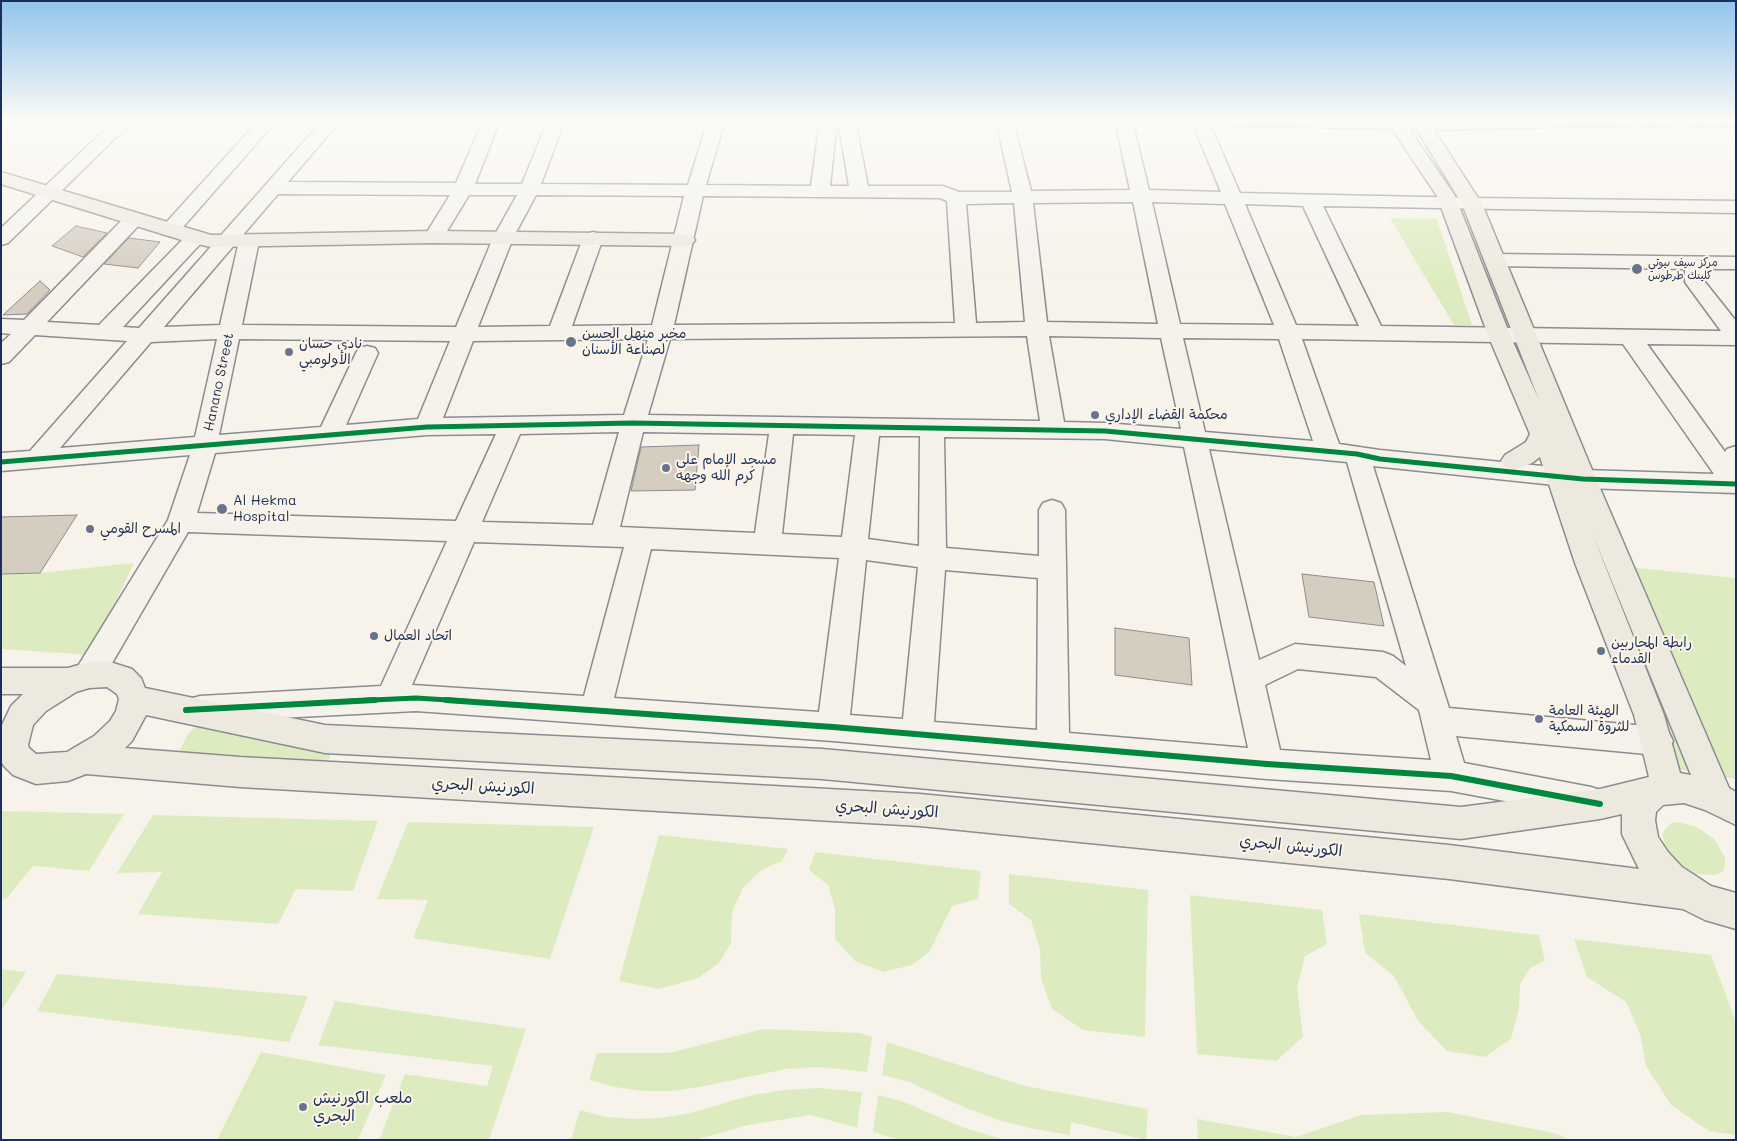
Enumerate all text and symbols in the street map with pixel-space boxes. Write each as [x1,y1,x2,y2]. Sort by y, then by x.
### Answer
place label: مركز سيف بيوتي كلينك طرطوس [1648,256,1718,282]
marker: مركز سيف بيوتي كلينك طرطوس [1630,262,1644,276]
place label: مخبر منهل الحسن لصناعة الأسنان [582,326,686,358]
street label: Hanano Street [200,331,238,433]
marker: مخبر منهل الحسن لصناعة الأسنان [564,335,578,349]
place label: نادي حسان الأولومبي [299,336,362,368]
marker: نادي حسان الأولومبي [283,346,295,358]
place label: محكمة القضاء الإداري [1105,407,1228,423]
marker: محكمة القضاء الإداري [1089,409,1101,421]
place label: مسجد الإمام علي كرم الله وجهه [676,452,777,484]
marker: مسجد الإمام علي كرم الله وجهه [660,462,672,474]
place label: Al Hekma Hospital [233,493,297,526]
marker: Al Hekma Hospital [215,502,229,516]
place label: المسرح القومي [100,521,181,537]
marker: المسرح القومي [84,523,96,535]
place label: اتحاد العمال [384,628,452,644]
marker: اتحاد العمال [368,630,380,642]
place label: رابطة المحاربين القدماء [1611,635,1692,668]
marker: رابطة المحاربين القدماء [1595,645,1607,657]
place label: الهيئة العامة للثروة السمكية [1549,703,1629,736]
marker: الهيئة العامة للثروة السمكية [1533,713,1545,725]
street label: الكورنيش البحري [431,774,535,798]
street label: الكورنيش البحري [835,796,939,822]
street label: الكورنيش البحري [1239,831,1343,861]
place label: ملعب الكورنيش البحري [313,1088,412,1126]
marker: ملعب الكورنيش البحري [297,1101,309,1113]

